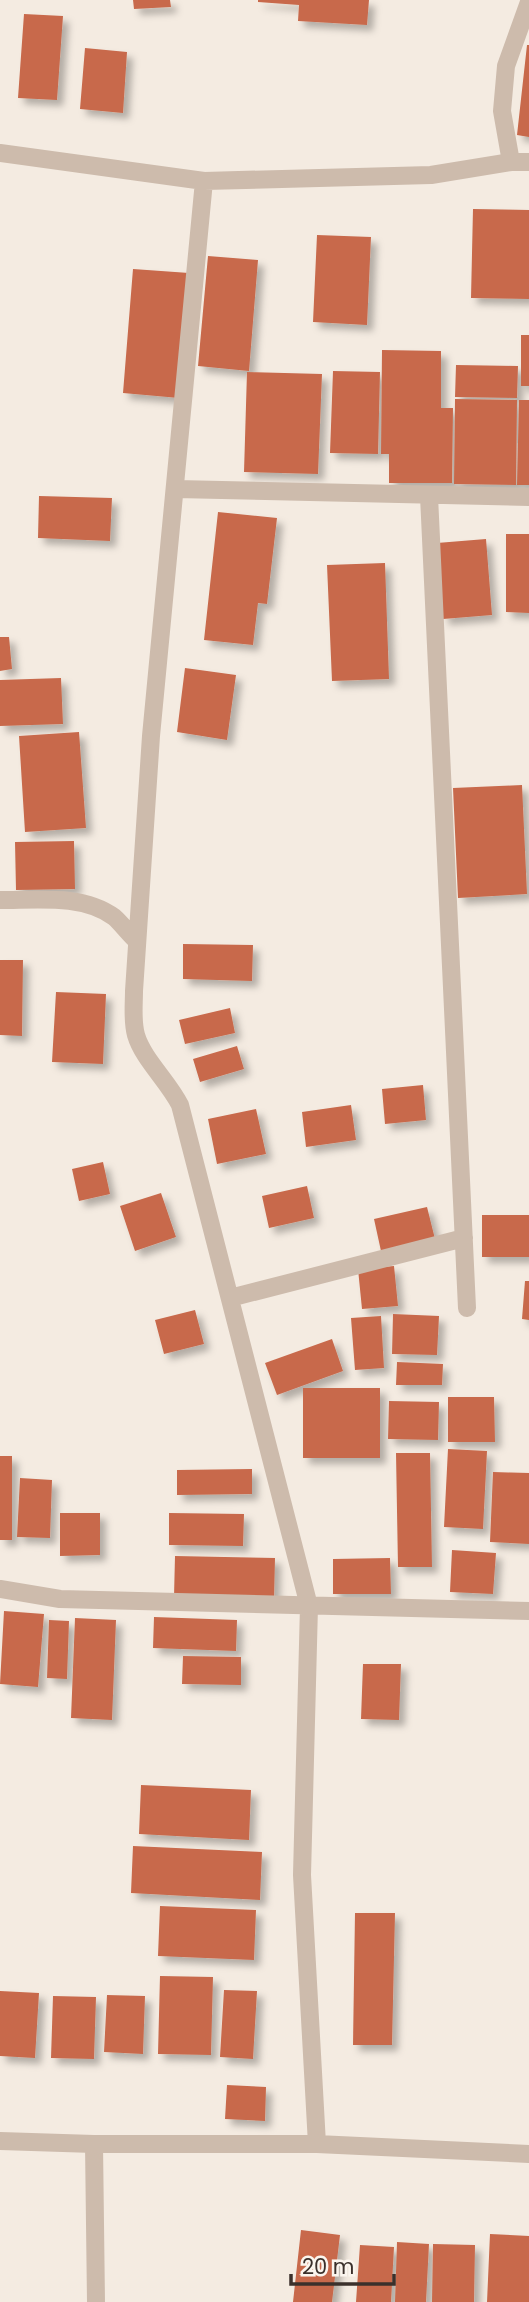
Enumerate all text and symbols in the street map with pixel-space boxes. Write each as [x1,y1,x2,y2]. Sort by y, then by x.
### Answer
scale bar [291,2242,394,2286]
text: 20 m [302,2252,355,2281]

